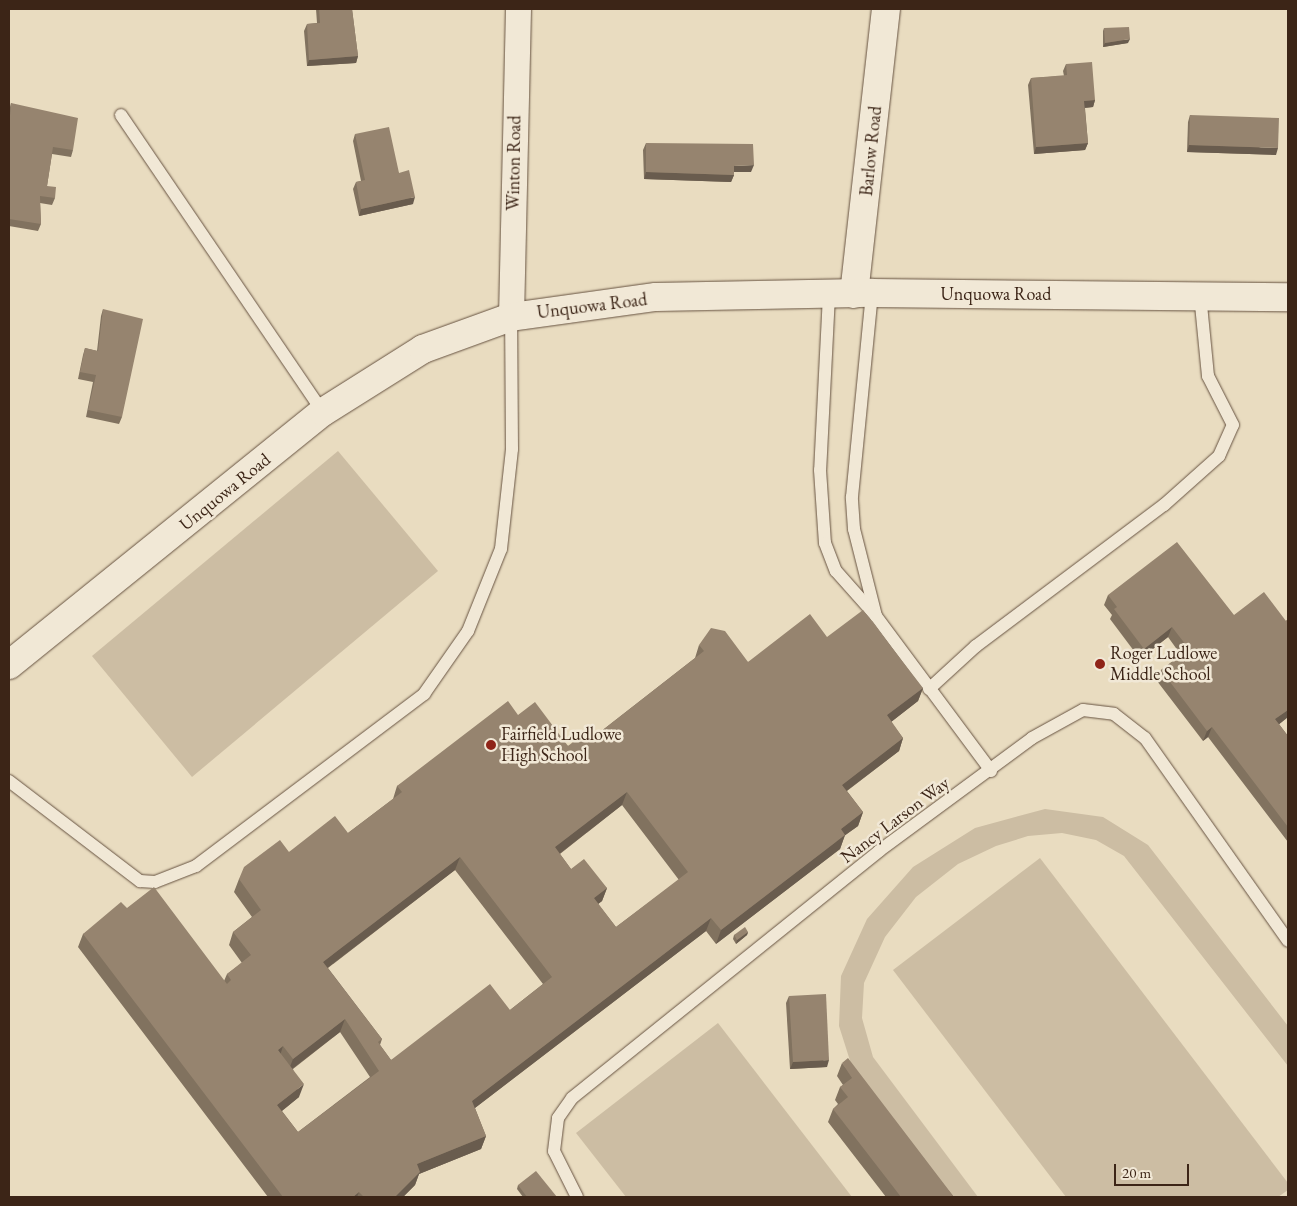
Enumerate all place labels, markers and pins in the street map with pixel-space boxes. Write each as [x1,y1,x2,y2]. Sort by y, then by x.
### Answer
place label: Roger Ludlowe Middle School [1110,643,1217,686]
marker: Roger Ludlowe Middle School [1094,658,1106,670]
place label: Fairfield Ludlowe High School [501,724,622,766]
marker: Fairfield Ludlowe High School [485,739,497,751]

